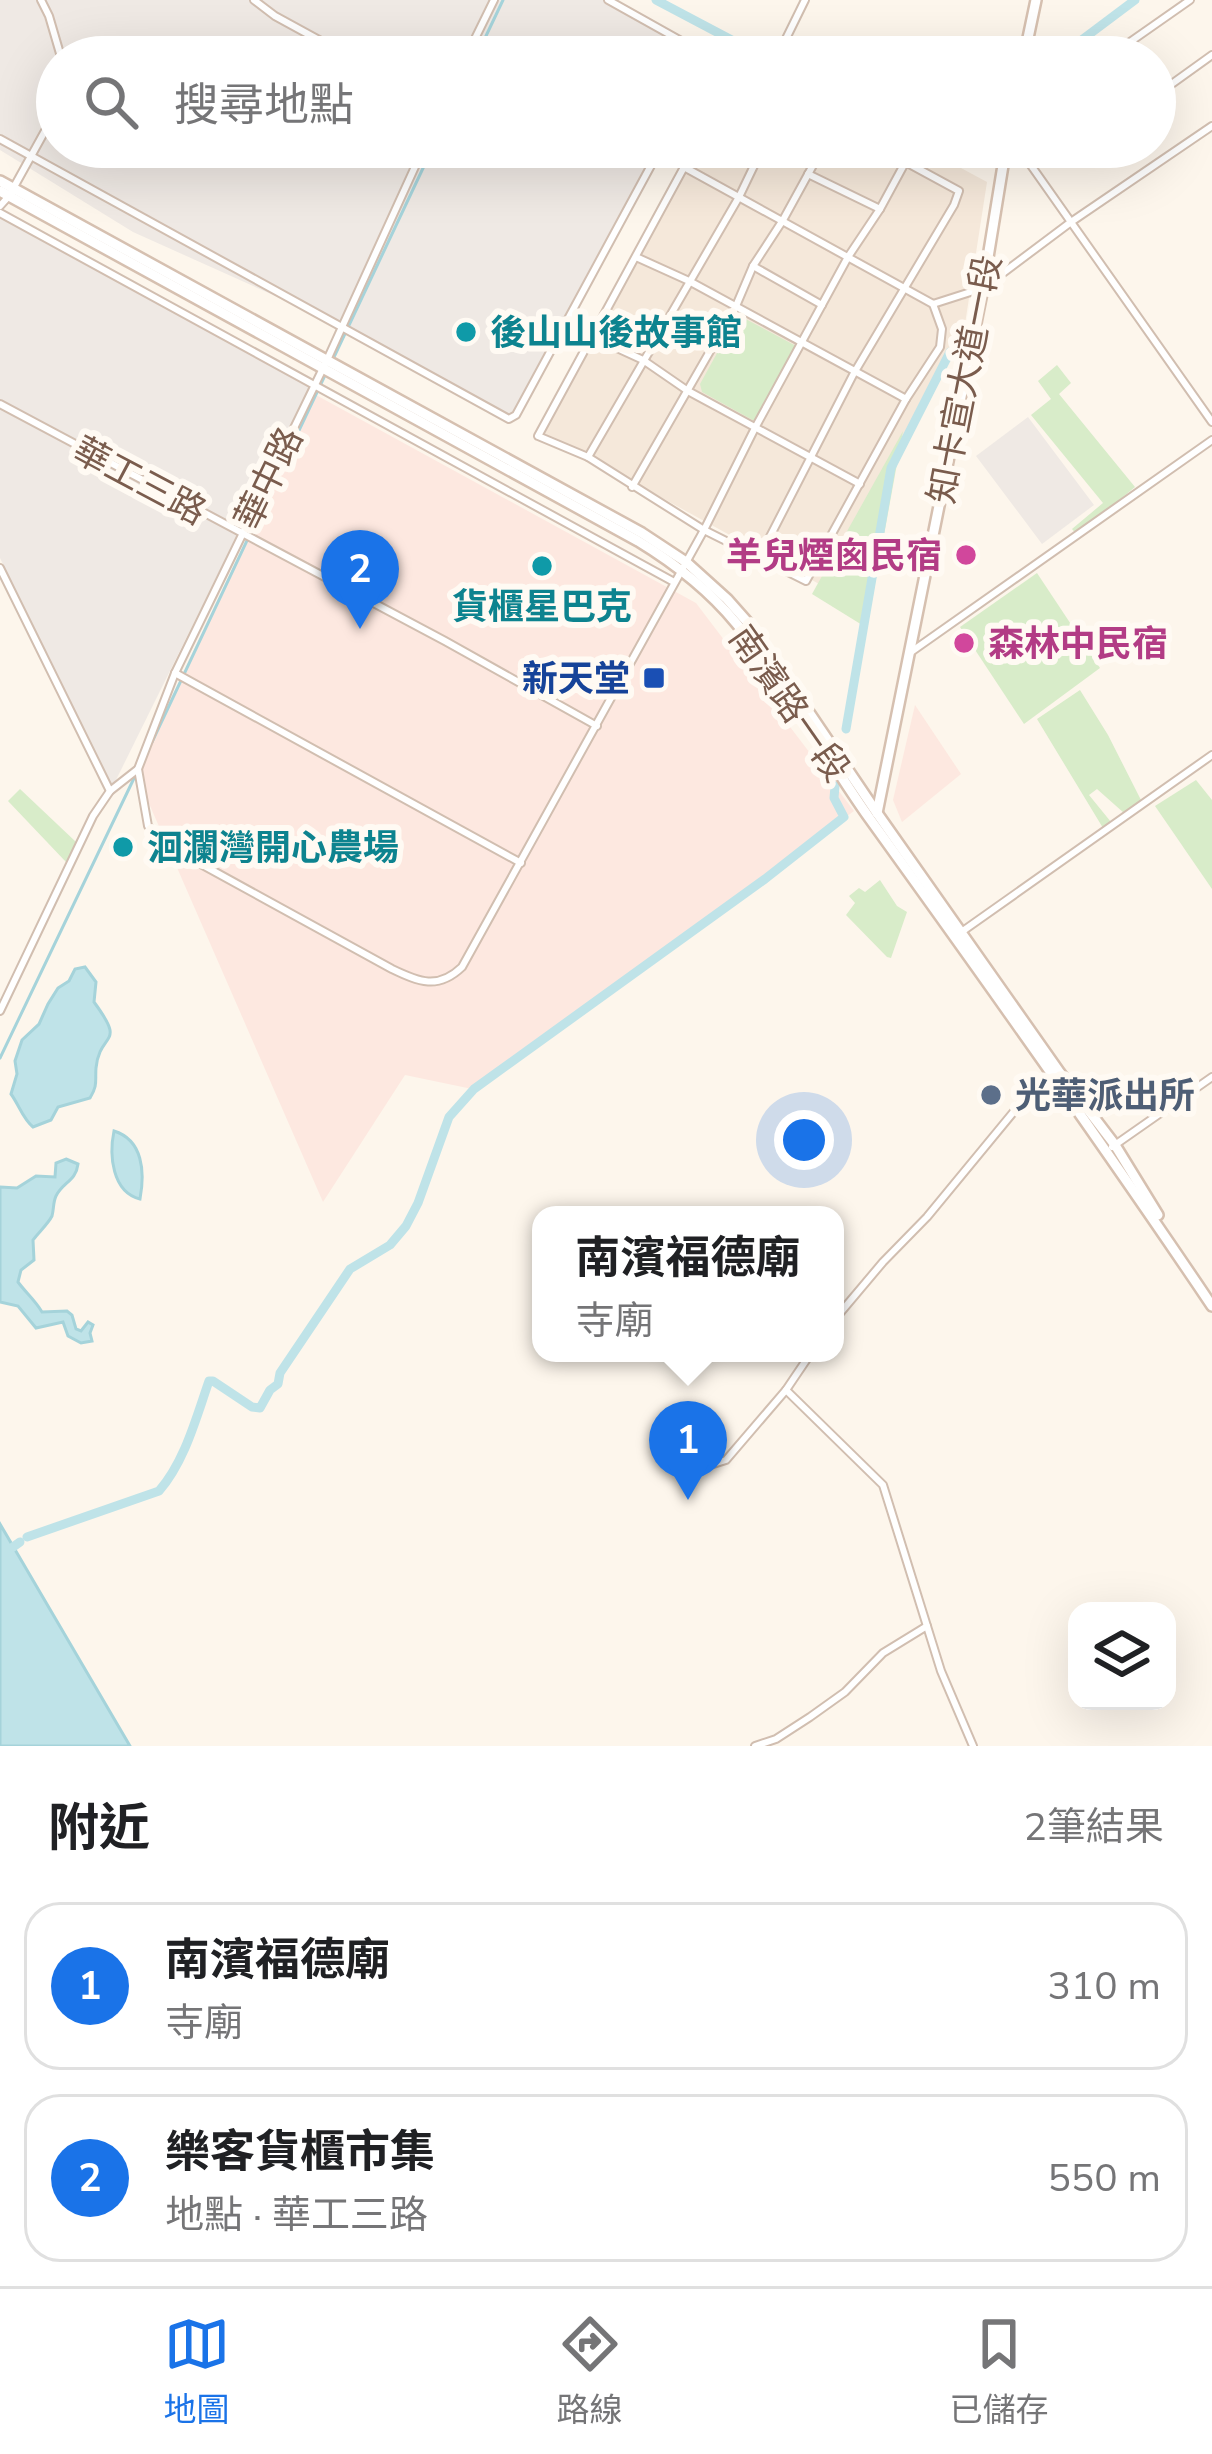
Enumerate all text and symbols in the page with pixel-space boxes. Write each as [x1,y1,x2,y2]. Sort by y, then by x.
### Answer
search box [36,36,1176,168]
icon: search [78,69,144,135]
text: 搜尋地點 [174,75,354,136]
street label: 知卡宣大道一段 [917,251,1014,508]
place label: 後山山後故事館 [490,309,742,358]
marker: 後山山後故事館 [453,319,479,345]
street label: 華中路 [224,419,315,538]
street label: 華工三路 [64,426,214,537]
pin: 2 [321,530,399,629]
place label: 羊兒煙囪民宿 [726,532,942,581]
marker: 羊兒煙囪民宿 [953,542,979,568]
marker: 貨櫃星巴克 [529,553,555,579]
place label: 貨櫃星巴克 [452,583,632,632]
street label: 南濱路一段 [717,616,860,792]
place label: 森林中民宿 [988,620,1168,669]
marker: 森林中民宿 [951,630,977,656]
place label: 新天堂 [522,655,630,704]
marker: 新天堂 [641,665,667,691]
place label: 洄瀾灣開心農場 [147,824,399,873]
marker: 洄瀾灣開心農場 [110,834,136,860]
place label: 光華派出所 [1015,1072,1195,1121]
marker: 光華派出所 [978,1082,1004,1108]
your location [774,1110,834,1170]
popup [532,1206,844,1362]
text: 南濱福德廟 [575,1228,801,1289]
text: 寺廟 [575,1295,654,1348]
pin: 1 [649,1401,727,1500]
map controls [1068,1602,1176,1710]
button: layers [1068,1602,1176,1710]
text: 附近 [48,1793,150,1863]
text: 2筆結果 [1024,1801,1164,1854]
text: 南濱福德廟 [165,1930,390,1991]
text: 1 [78,1960,102,2013]
text: 310 m [1047,1960,1161,2013]
text: 寺廟 [165,1997,243,2050]
text: 樂客貨櫃市集 [165,2122,435,2183]
text: 2 [78,2152,102,2205]
text: 550 m [1047,2152,1161,2205]
text: 地點 · 華工三路 [165,2189,428,2242]
tab: 地圖 [164,2311,230,2433]
tab: 路線 [557,2311,623,2433]
tab: 已儲存 [950,2311,1049,2433]

